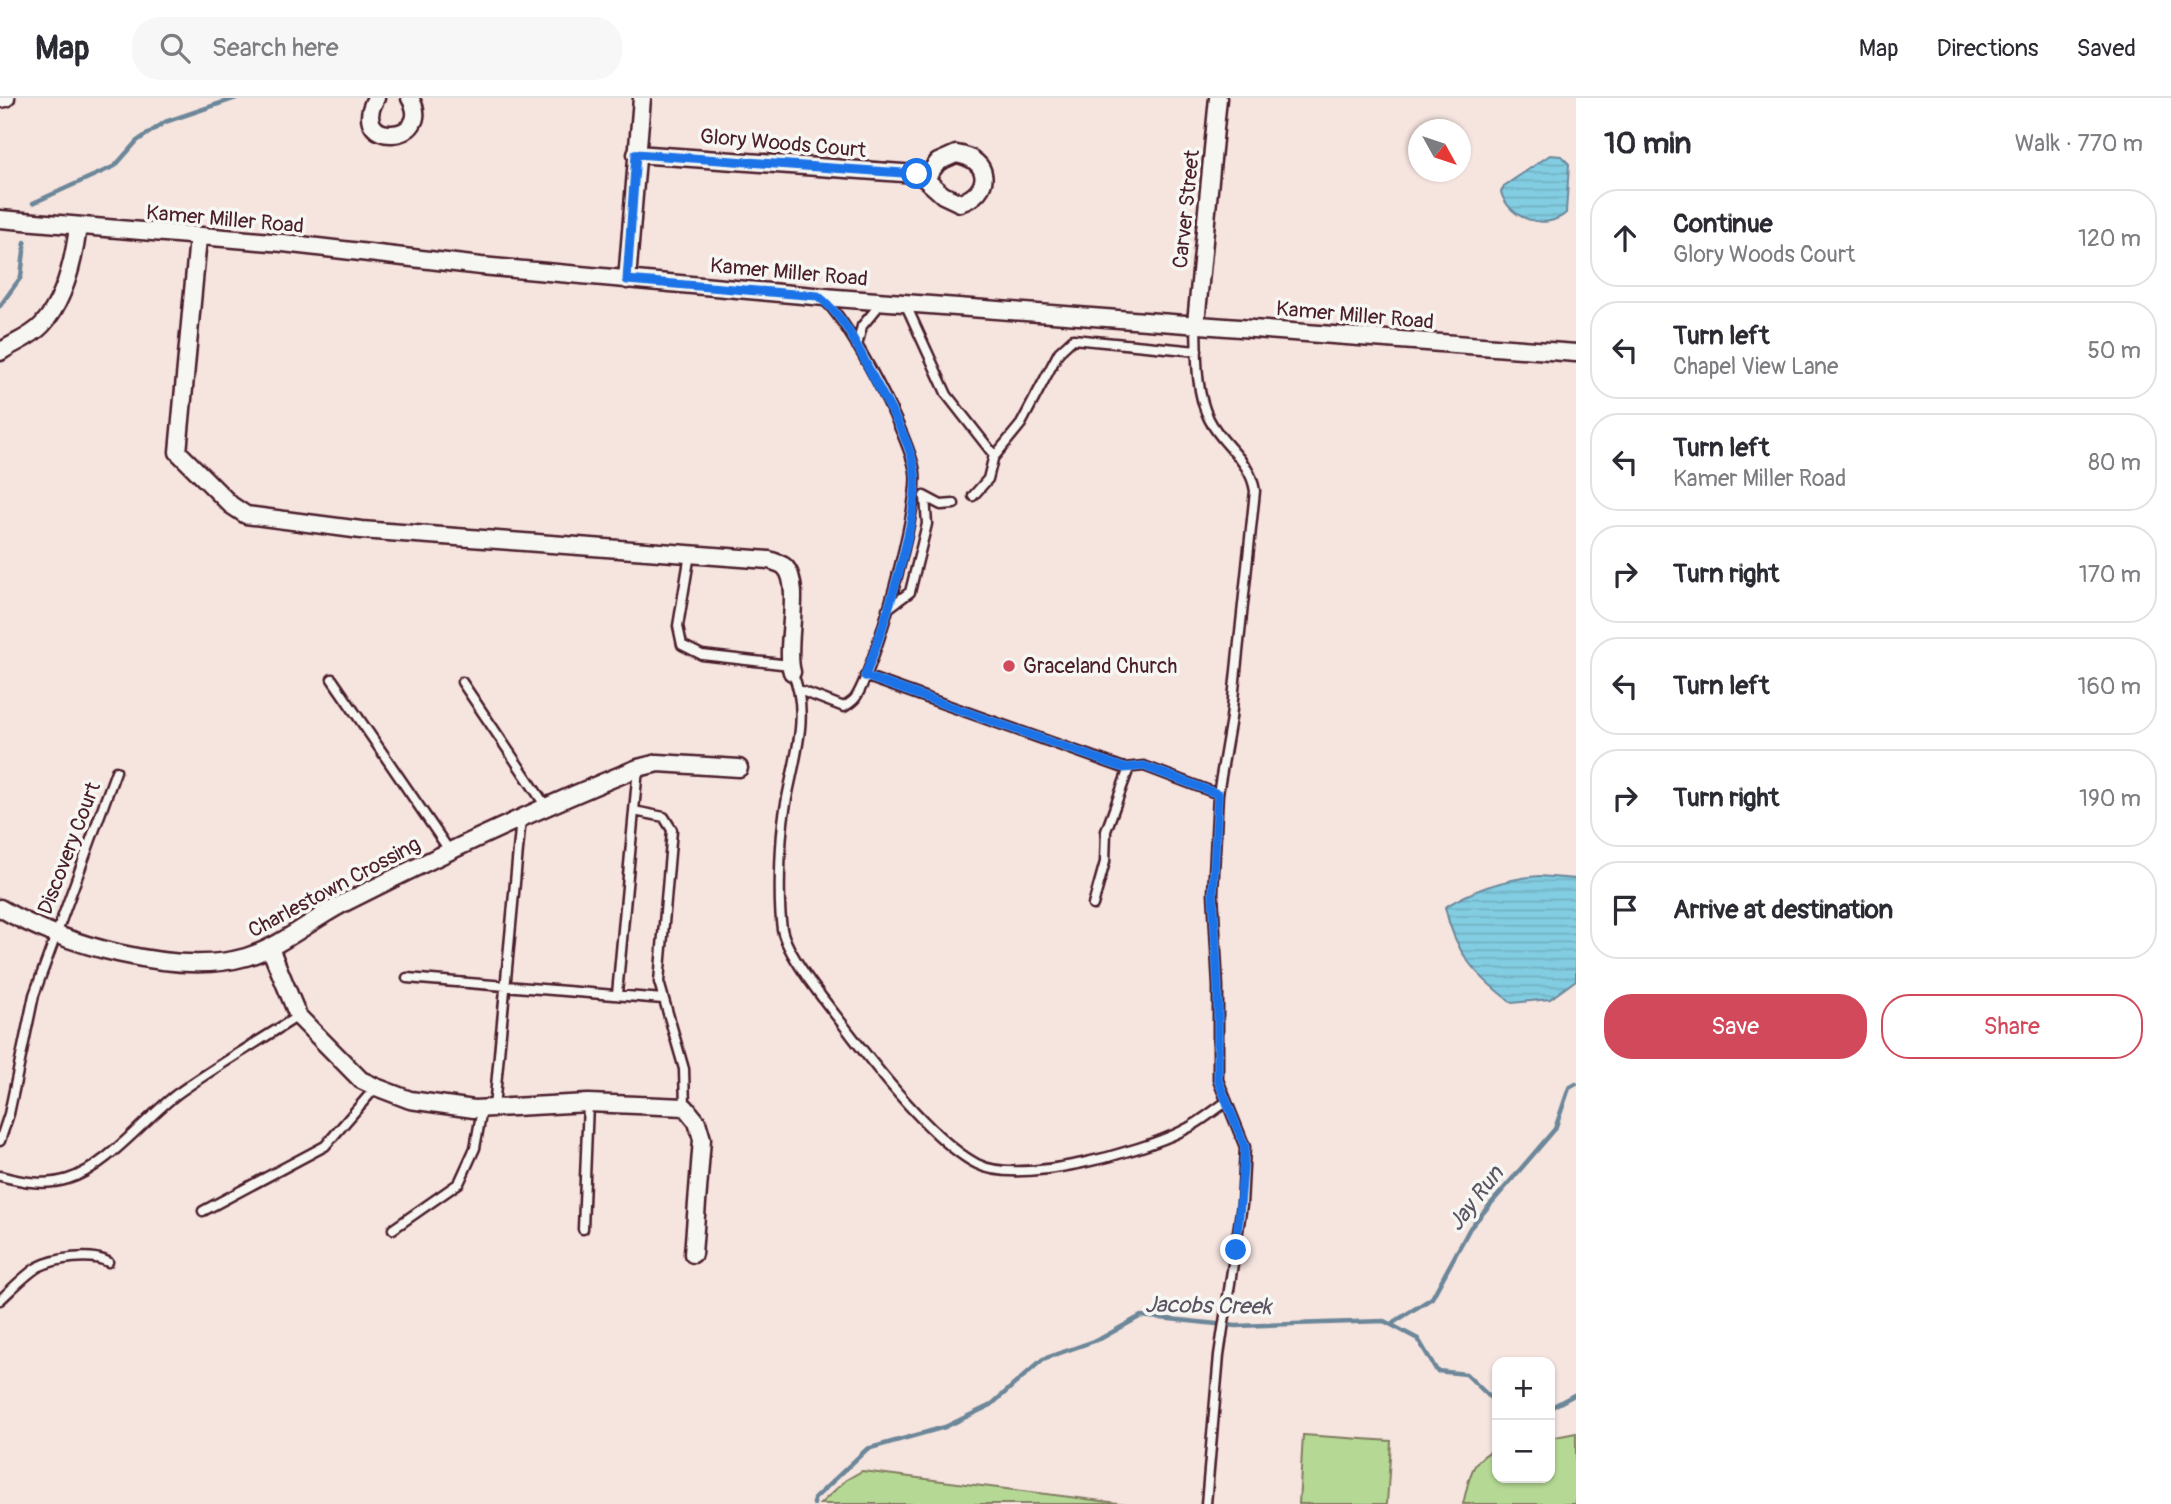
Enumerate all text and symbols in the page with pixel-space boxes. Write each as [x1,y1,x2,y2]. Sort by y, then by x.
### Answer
search box [132,17,622,80]
text: Map [35,28,90,69]
icon: search [156,29,194,67]
text: Search here [212,32,339,64]
text: Map [1859,34,1899,63]
text: Directions [1937,34,2038,63]
text: Saved [2076,34,2136,63]
north arrow [1408,119,1471,182]
street label: Glory Woods Court [699,123,868,164]
text: 10 min [1604,125,1691,162]
text: Walk · 770 m [2015,129,2143,158]
street label: Carver Street [1167,148,1206,270]
route start [901,158,932,189]
street label: Kamer Miller Road [145,199,305,240]
text: Continue [1673,208,1773,240]
icon: ahead [1606,219,1644,257]
text: 120 m [2078,224,2141,253]
text: Glory Woods Court [1673,240,1855,269]
street label: Kamer Miller Road [709,252,869,293]
street label: Kamer Miller Road [1275,295,1435,336]
text: Turn left [1673,320,1769,352]
icon: left [1606,331,1644,369]
text: 50 m [2087,336,2141,365]
text: Chapel View Lane [1673,352,1838,381]
text: Turn left [1673,432,1769,464]
icon: left [1606,443,1644,481]
text: 80 m [2088,448,2141,477]
text: Kamer Miller Road [1673,464,1846,493]
icon: right [1606,555,1644,593]
text: Turn right [1673,558,1779,590]
text: 170 m [2079,560,2141,589]
place label: Graceland Church [1023,653,1177,680]
marker: Graceland Church [1001,658,1017,674]
icon: left [1606,667,1644,705]
text: Turn left [1673,670,1769,702]
text: 160 m [2077,672,2141,701]
street label: Discovery Court [32,778,107,918]
icon: right [1606,779,1644,817]
text: Turn right [1673,782,1779,814]
text: 190 m [2079,784,2141,813]
street label: Charlestown Crossing [244,831,425,944]
icon: arrive [1606,891,1644,929]
text: Arrive at destination [1673,894,1893,926]
button: Save [1604,994,1867,1059]
button: Share [1881,994,2143,1059]
water label: Jay Run [1441,1159,1510,1237]
route end [1220,1234,1251,1265]
water label: Jacobs Creek [1144,1290,1274,1321]
map controls [1492,1357,1555,1483]
button: + [1492,1357,1555,1420]
button: − [1492,1420,1555,1483]

